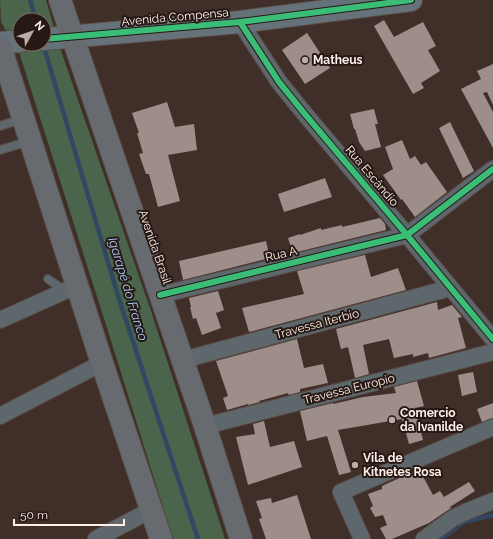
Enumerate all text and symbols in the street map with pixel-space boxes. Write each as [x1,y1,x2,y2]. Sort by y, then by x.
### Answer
street label: Avenida Compensa [121,5,229,29]
north arrow [12,12,52,52]
text: N [32,18,47,33]
place label: Matheus [313,53,363,67]
marker: Matheus [300,55,310,65]
street label: Rua Escândio [343,143,401,209]
street label: Avenida Brasil [136,208,175,287]
water label: Igarapé do Franco [105,235,151,343]
street label: Rua A [264,244,298,264]
street label: Travessa Iterbio [273,306,361,342]
street label: Travessa Europio [302,371,396,407]
place label: Comercio da Ivanilde [400,406,463,434]
marker: Comercio da Ivanilde [387,415,397,425]
place label: Vila de Kitnetes Rosa [363,451,442,479]
marker: Vila de Kitnetes Rosa [350,460,360,470]
scale bar [14,501,124,527]
text: 50 m [20,508,48,522]

